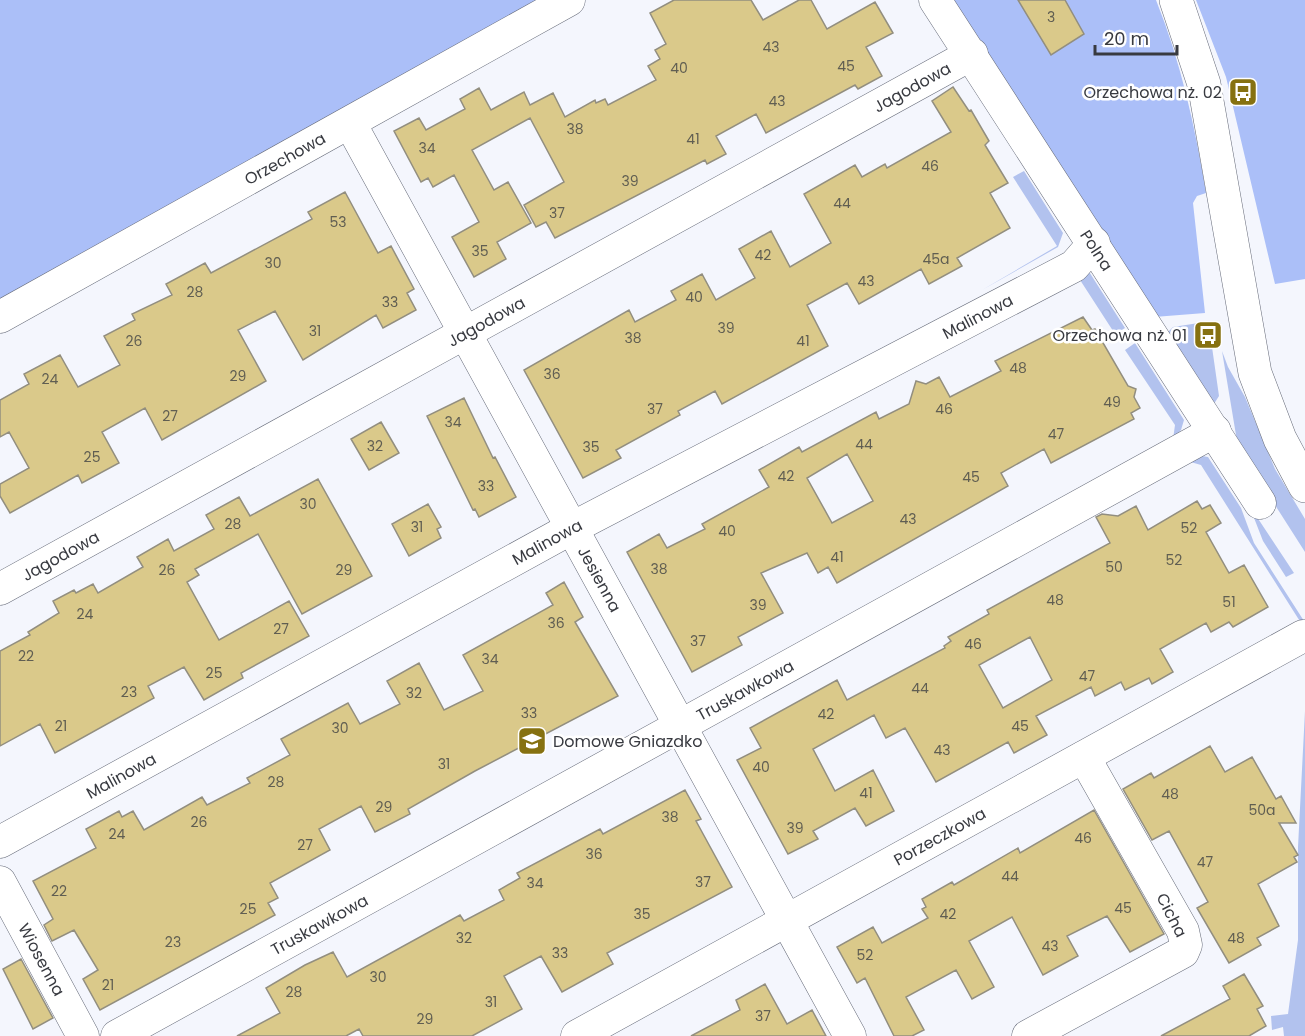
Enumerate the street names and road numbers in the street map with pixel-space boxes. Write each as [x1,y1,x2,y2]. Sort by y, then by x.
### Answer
street label: Jagodowa [869,57,955,118]
street label: Orzechowa [240,127,330,191]
street label: Polna [1075,226,1118,276]
street label: Malinowa [938,289,1017,345]
street label: Jagodowa [443,291,529,352]
street label: Malinowa [508,514,586,571]
street label: Jagodowa [18,525,104,587]
street label: Jesienna [572,542,627,616]
street label: Truskawkowa [692,654,798,727]
street label: Malinowa [82,747,160,805]
street label: Porzeczkowa [890,802,990,871]
street label: Truskawkowa [267,889,372,961]
street label: Cicha [1151,889,1192,941]
street label: Wiosenna [12,919,70,1000]

